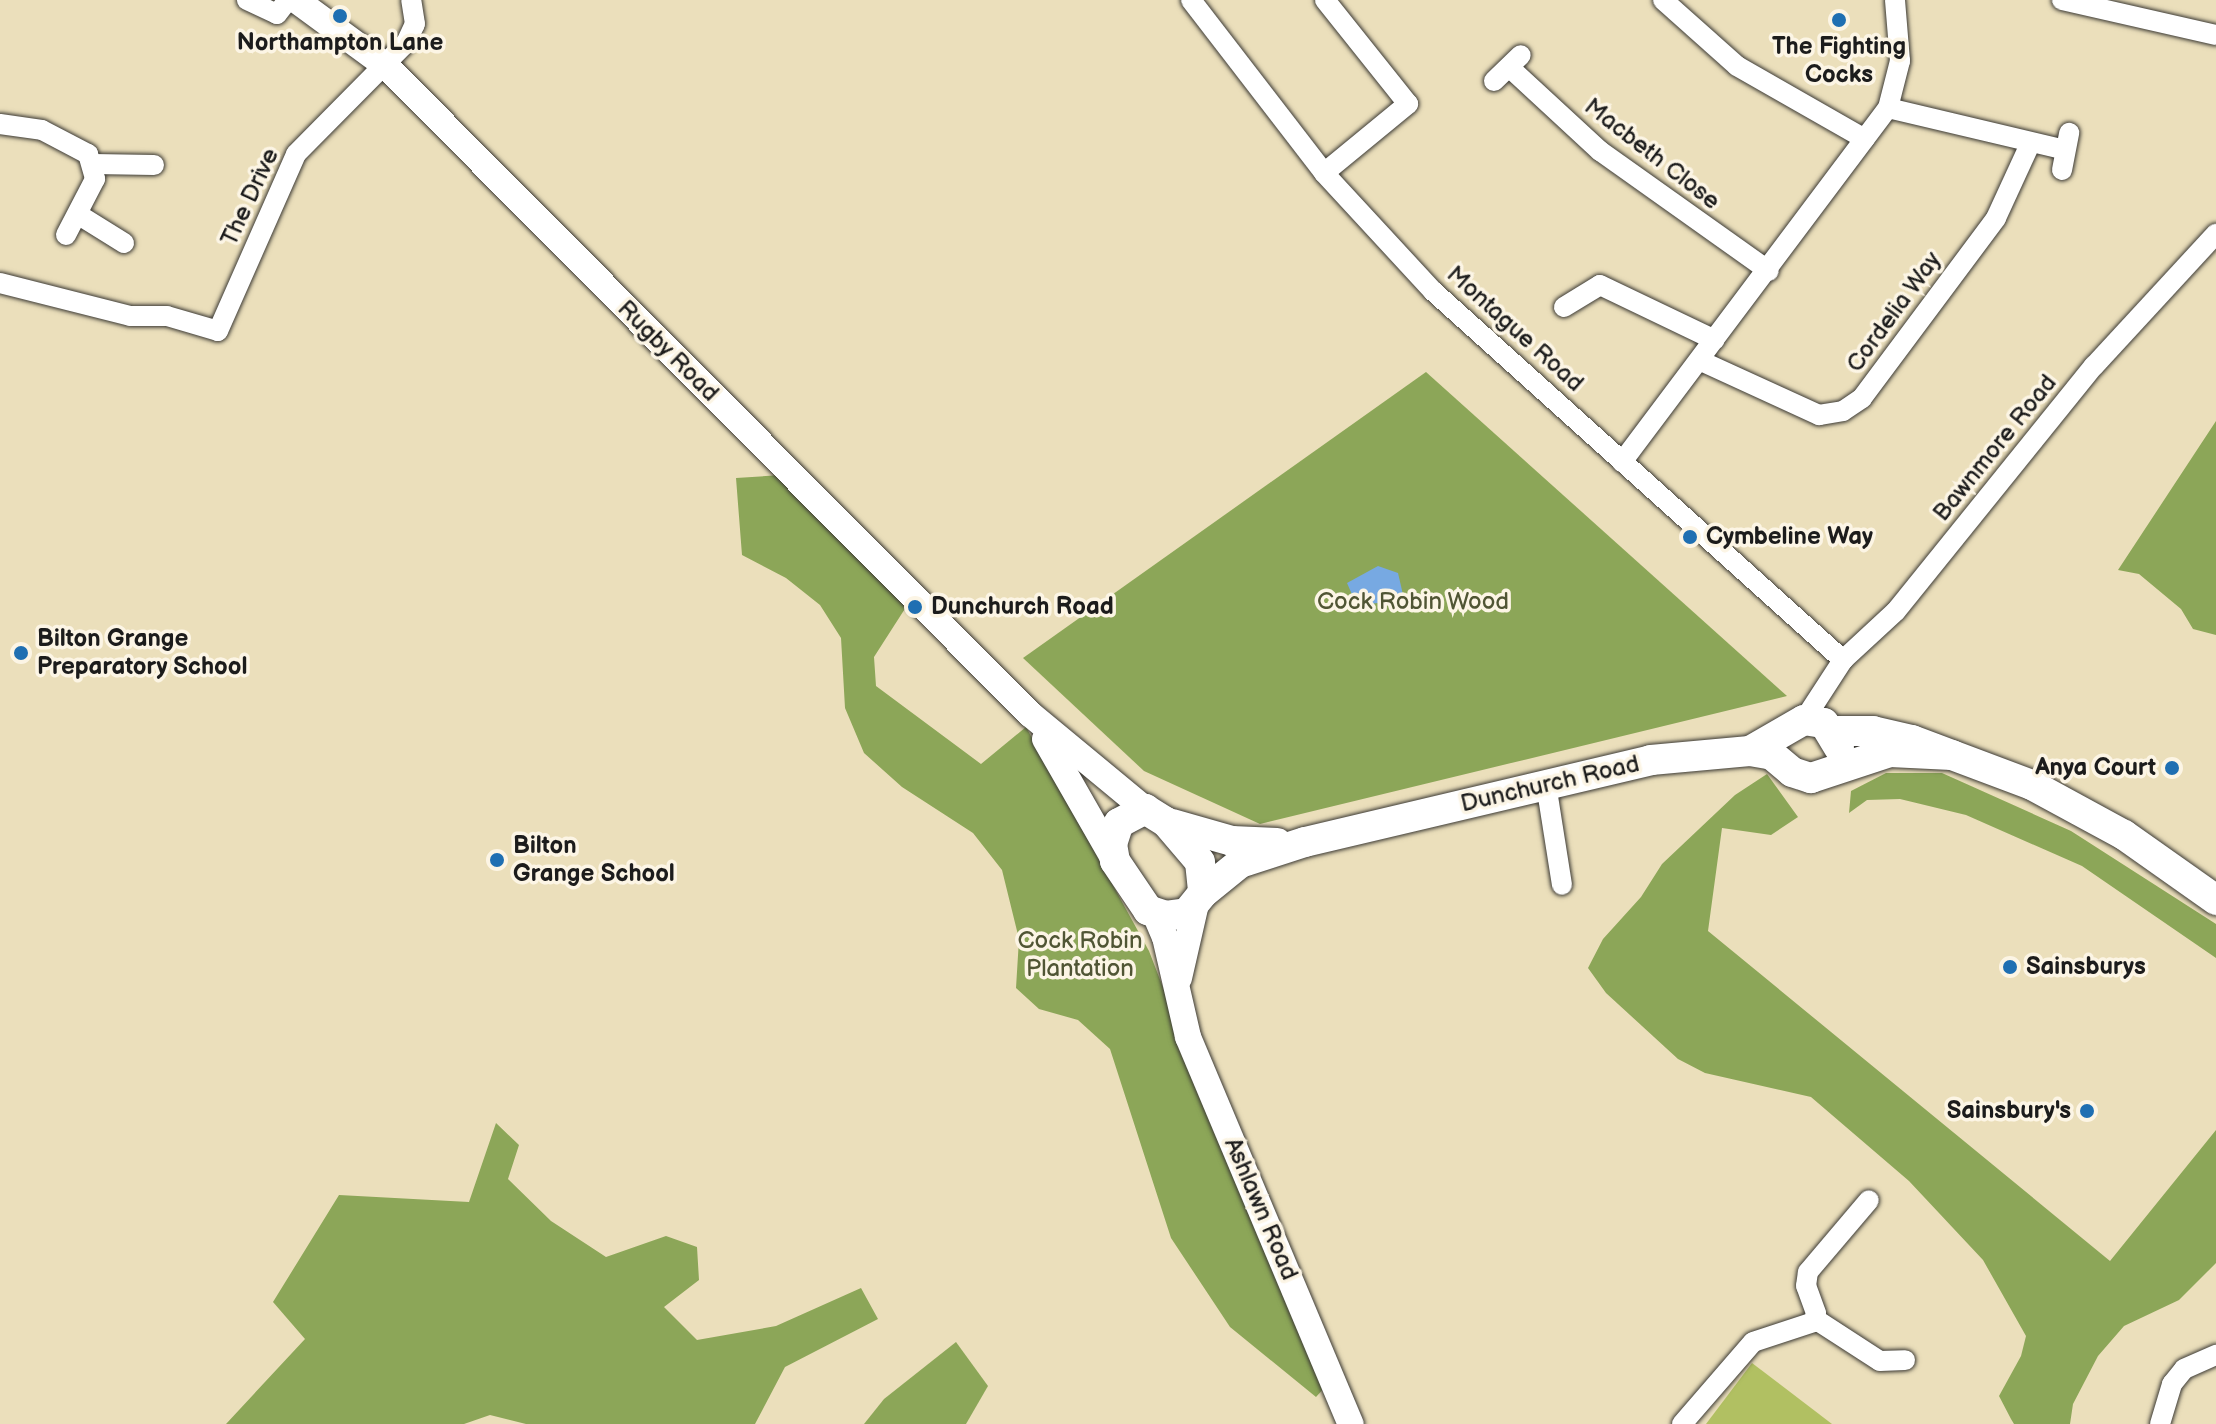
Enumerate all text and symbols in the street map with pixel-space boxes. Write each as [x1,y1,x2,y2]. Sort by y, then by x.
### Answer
marker: Northampton Lane [331,7,349,25]
marker: The Fighting Cocks [1830,11,1848,29]
place label: Northampton Lane [237,29,443,57]
place label: The Fighting Cocks [1772,33,1906,89]
street label: Macbeth Close [1579,92,1725,216]
street label: The Drive [215,144,285,250]
street label: Cordelia Way [1840,246,1948,378]
street label: Montague Road [1441,260,1589,398]
street label: Rugby Road [611,294,725,408]
street label: Bawnmore Road [1927,369,2063,527]
place label: Cymbeline Way [1706,523,1873,551]
marker: Cymbeline Way [1681,528,1699,546]
park label: Cock Robin Wood [1316,588,1510,616]
place label: Dunchurch Road [931,593,1114,621]
marker: Dunchurch Road [906,598,924,616]
place label: Bilton Grange Preparatory School [37,625,248,681]
marker: Bilton Grange Preparatory School [12,644,30,662]
street label: Dunchurch Road [1458,749,1642,819]
place label: Anya Court [2035,754,2156,782]
marker: Anya Court [2163,759,2181,777]
place label: Bilton Grange School [513,832,675,888]
marker: Bilton Grange School [488,851,506,869]
park label: Cock Robin Plantation [1017,927,1143,983]
place label: Sainsburys [2026,953,2146,981]
marker: Sainsburys [2001,958,2019,976]
place label: Sainsbury's [1947,1097,2071,1125]
marker: Sainsbury's [2078,1102,2096,1120]
street label: Ashlawn Road [1218,1133,1304,1285]

